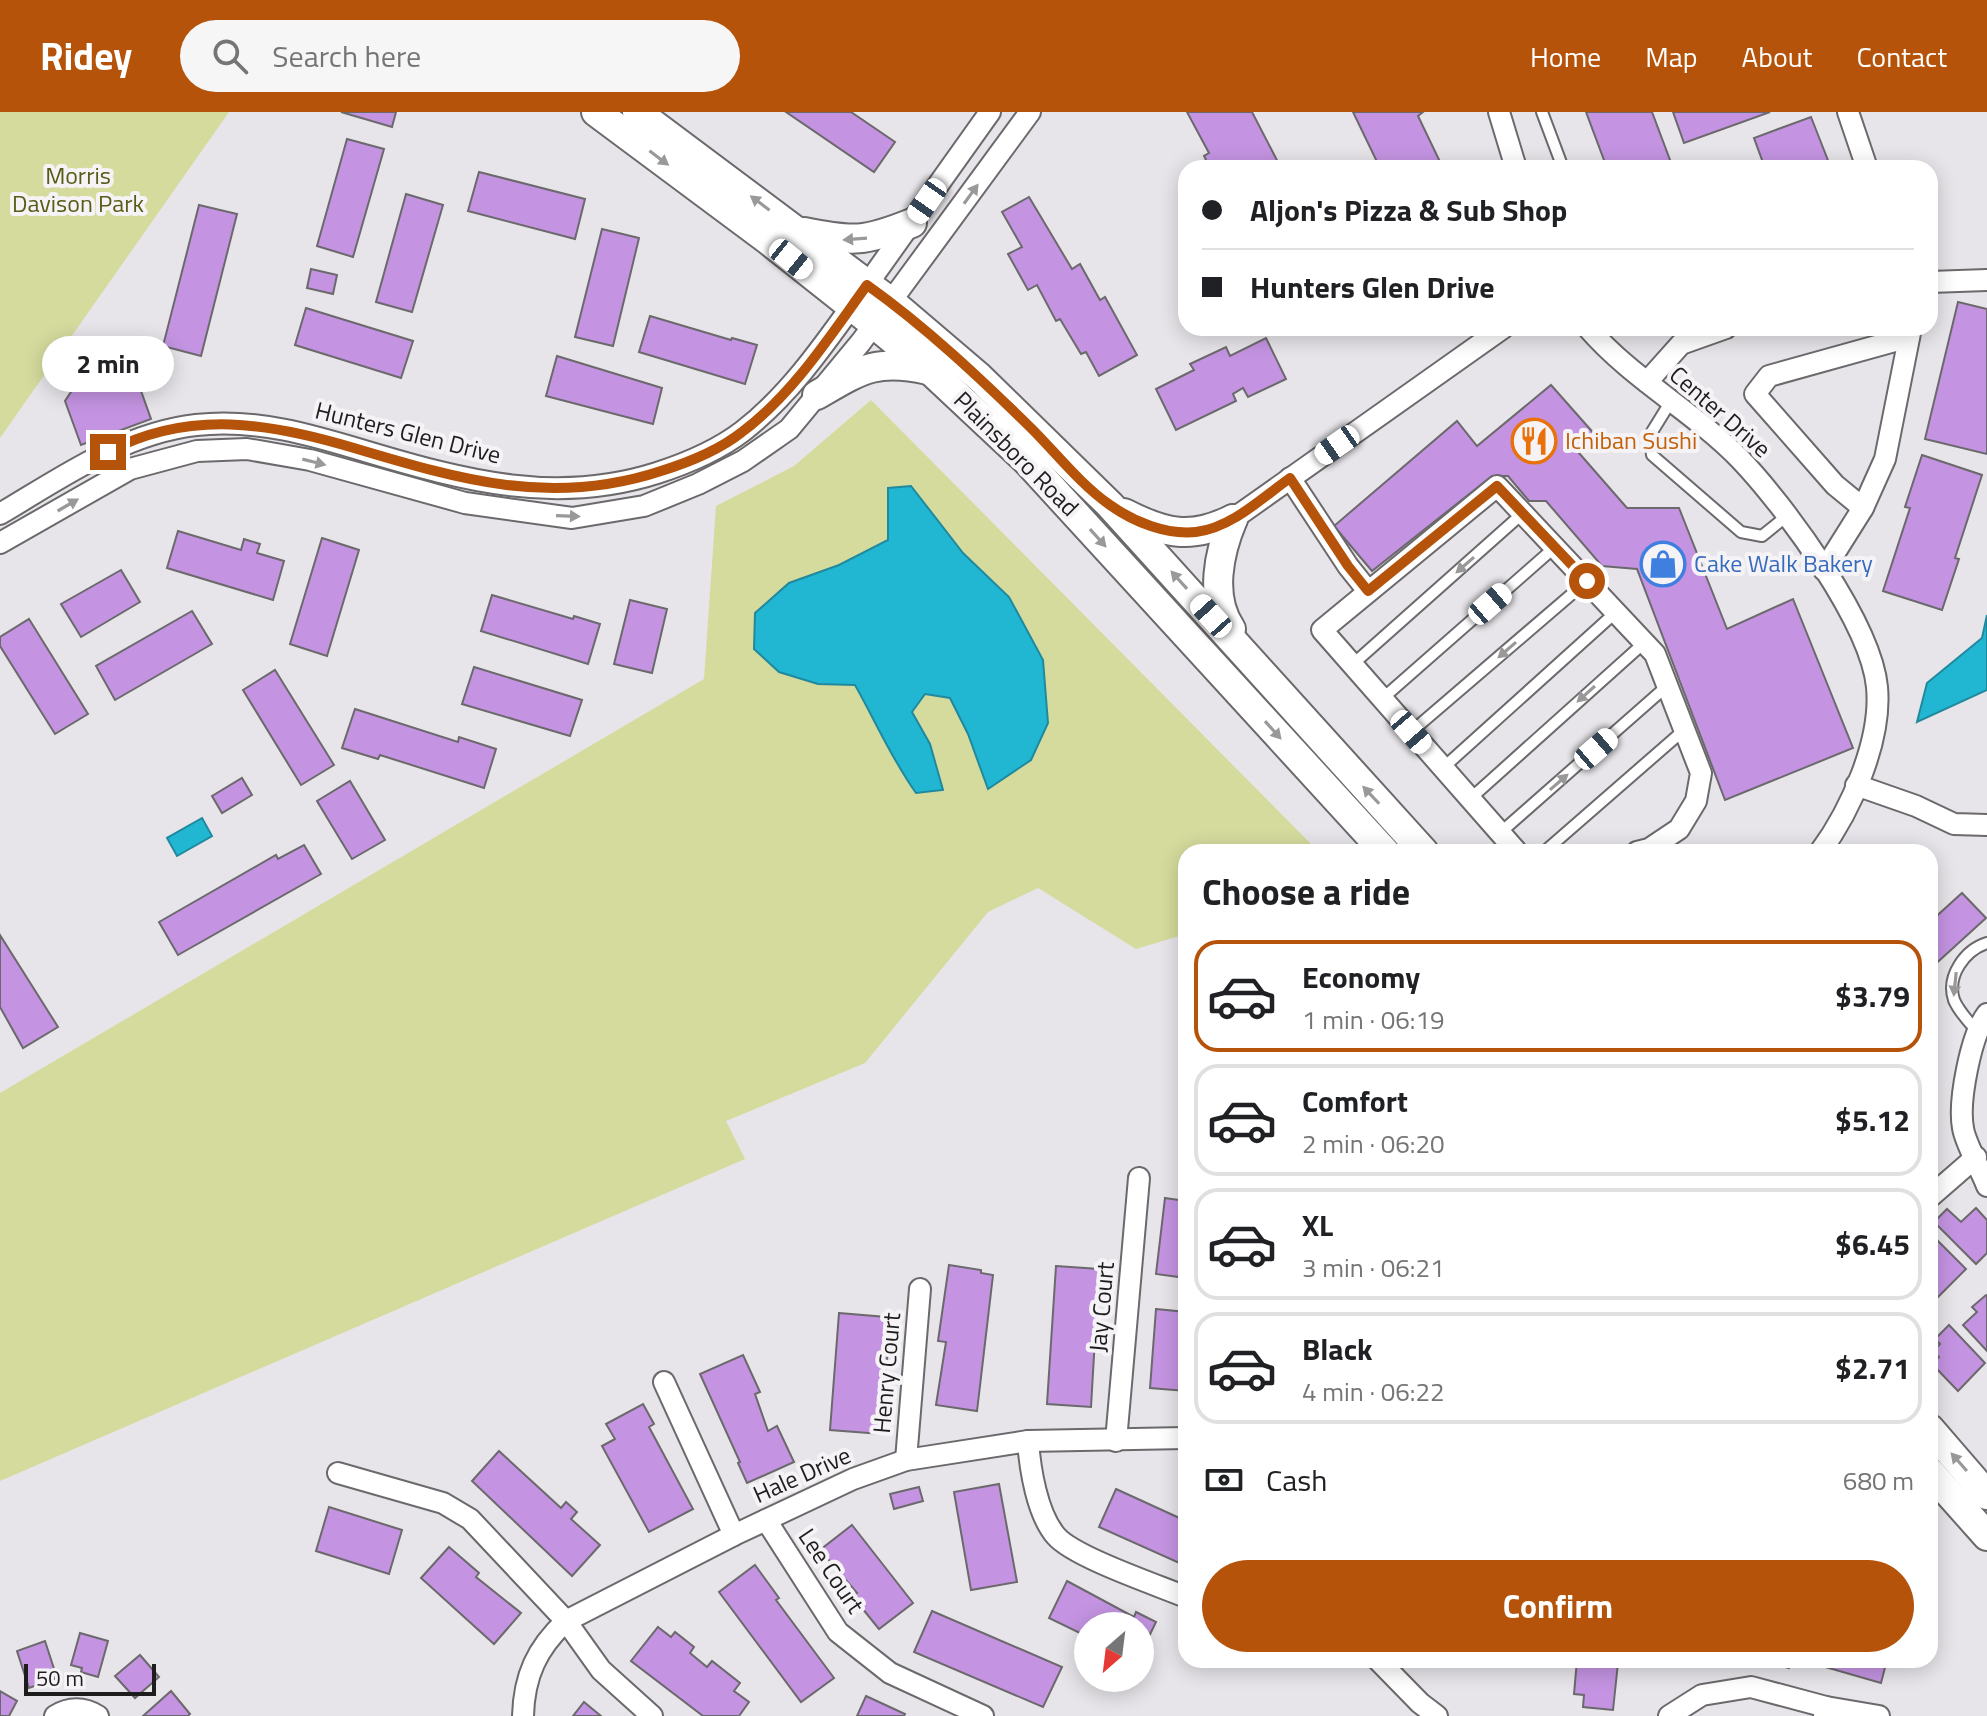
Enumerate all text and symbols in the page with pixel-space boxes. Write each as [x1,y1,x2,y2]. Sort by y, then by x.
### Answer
search box [180,20,740,92]
text: Ridey [40,27,132,85]
text: Search here [272,33,421,79]
icon: search [208,34,252,78]
text: Home [1530,35,1601,78]
text: Map [1645,35,1698,78]
text: About [1742,35,1812,78]
text: Contact [1856,35,1947,78]
one-way arrow [649,150,669,166]
park label: Morris Davison Park [12,157,145,221]
car [903,174,951,228]
one-way arrow [962,184,978,204]
text: Aljon's Pizza & Sub Shop [1250,187,1567,233]
one-way arrow [750,196,771,212]
one-way arrow [842,232,867,245]
car [765,235,817,283]
text: Hunters Glen Drive [1250,264,1495,310]
callout: 2 min [42,336,174,392]
text: 2 min [76,344,140,383]
street label: Center Drive [1662,357,1779,466]
street label: Plainsboro Road [946,382,1088,524]
street label: Hunters Glen Drive [312,392,505,472]
restaurant icon: Ichiban Sushi [1510,417,1558,465]
car [1310,421,1364,469]
place label: Ichiban Sushi [1565,422,1697,458]
route end [90,434,126,470]
one-way arrow [302,456,327,468]
one-way arrow [57,498,79,512]
one-way arrow [555,510,581,523]
one-way arrow [1088,528,1106,547]
shop icon: Cake Walk Bakery [1639,540,1687,588]
place label: Cake Walk Bakery [1694,545,1873,581]
one-way arrow [1455,556,1475,573]
route start [1569,563,1605,599]
one-way arrow [1170,571,1188,590]
car [1464,579,1516,629]
car [1186,590,1236,642]
one-way arrow [1497,641,1517,658]
one-way arrow [1577,685,1596,703]
car [1386,706,1436,758]
one-way arrow [1264,720,1282,740]
car [1570,724,1622,774]
one-way arrow [1549,773,1568,791]
one-way arrow [1363,785,1380,805]
text: Choose a ride [1202,864,1410,919]
text: Economy [1302,954,1420,1000]
icon: car [1206,960,1278,1032]
one-way arrow [1949,971,1962,996]
text: $3.79 [1835,973,1910,1019]
text: 1 min · 06:19 [1302,1000,1445,1039]
text: Comfort [1302,1078,1408,1124]
icon: car [1206,1084,1278,1156]
text: $5.12 [1835,1097,1910,1143]
text: 2 min · 06:20 [1302,1124,1445,1163]
text: XL [1302,1202,1333,1248]
icon: car [1206,1208,1278,1280]
text: $6.45 [1835,1221,1910,1267]
text: 3 min · 06:21 [1302,1248,1445,1287]
street label: Jay Court [1079,1260,1123,1354]
street label: Henry Court [863,1310,909,1435]
text: Black [1302,1326,1373,1372]
icon: car [1206,1332,1278,1404]
text: $2.71 [1835,1345,1910,1391]
text: 4 min · 06:22 [1302,1372,1445,1411]
street label: Hale Drive [747,1437,856,1512]
one-way arrow [1950,1452,1968,1471]
text: Cash [1266,1457,1327,1503]
icon: cash [1202,1458,1246,1502]
text: 680 m [1843,1461,1914,1500]
street label: Lee Court [790,1521,874,1621]
button: Confirm [1202,1560,1914,1652]
north arrow [1074,1612,1154,1692]
map controls [1074,1612,1154,1692]
scale bar [24,1660,156,1696]
text: 50 m [36,1661,84,1695]

